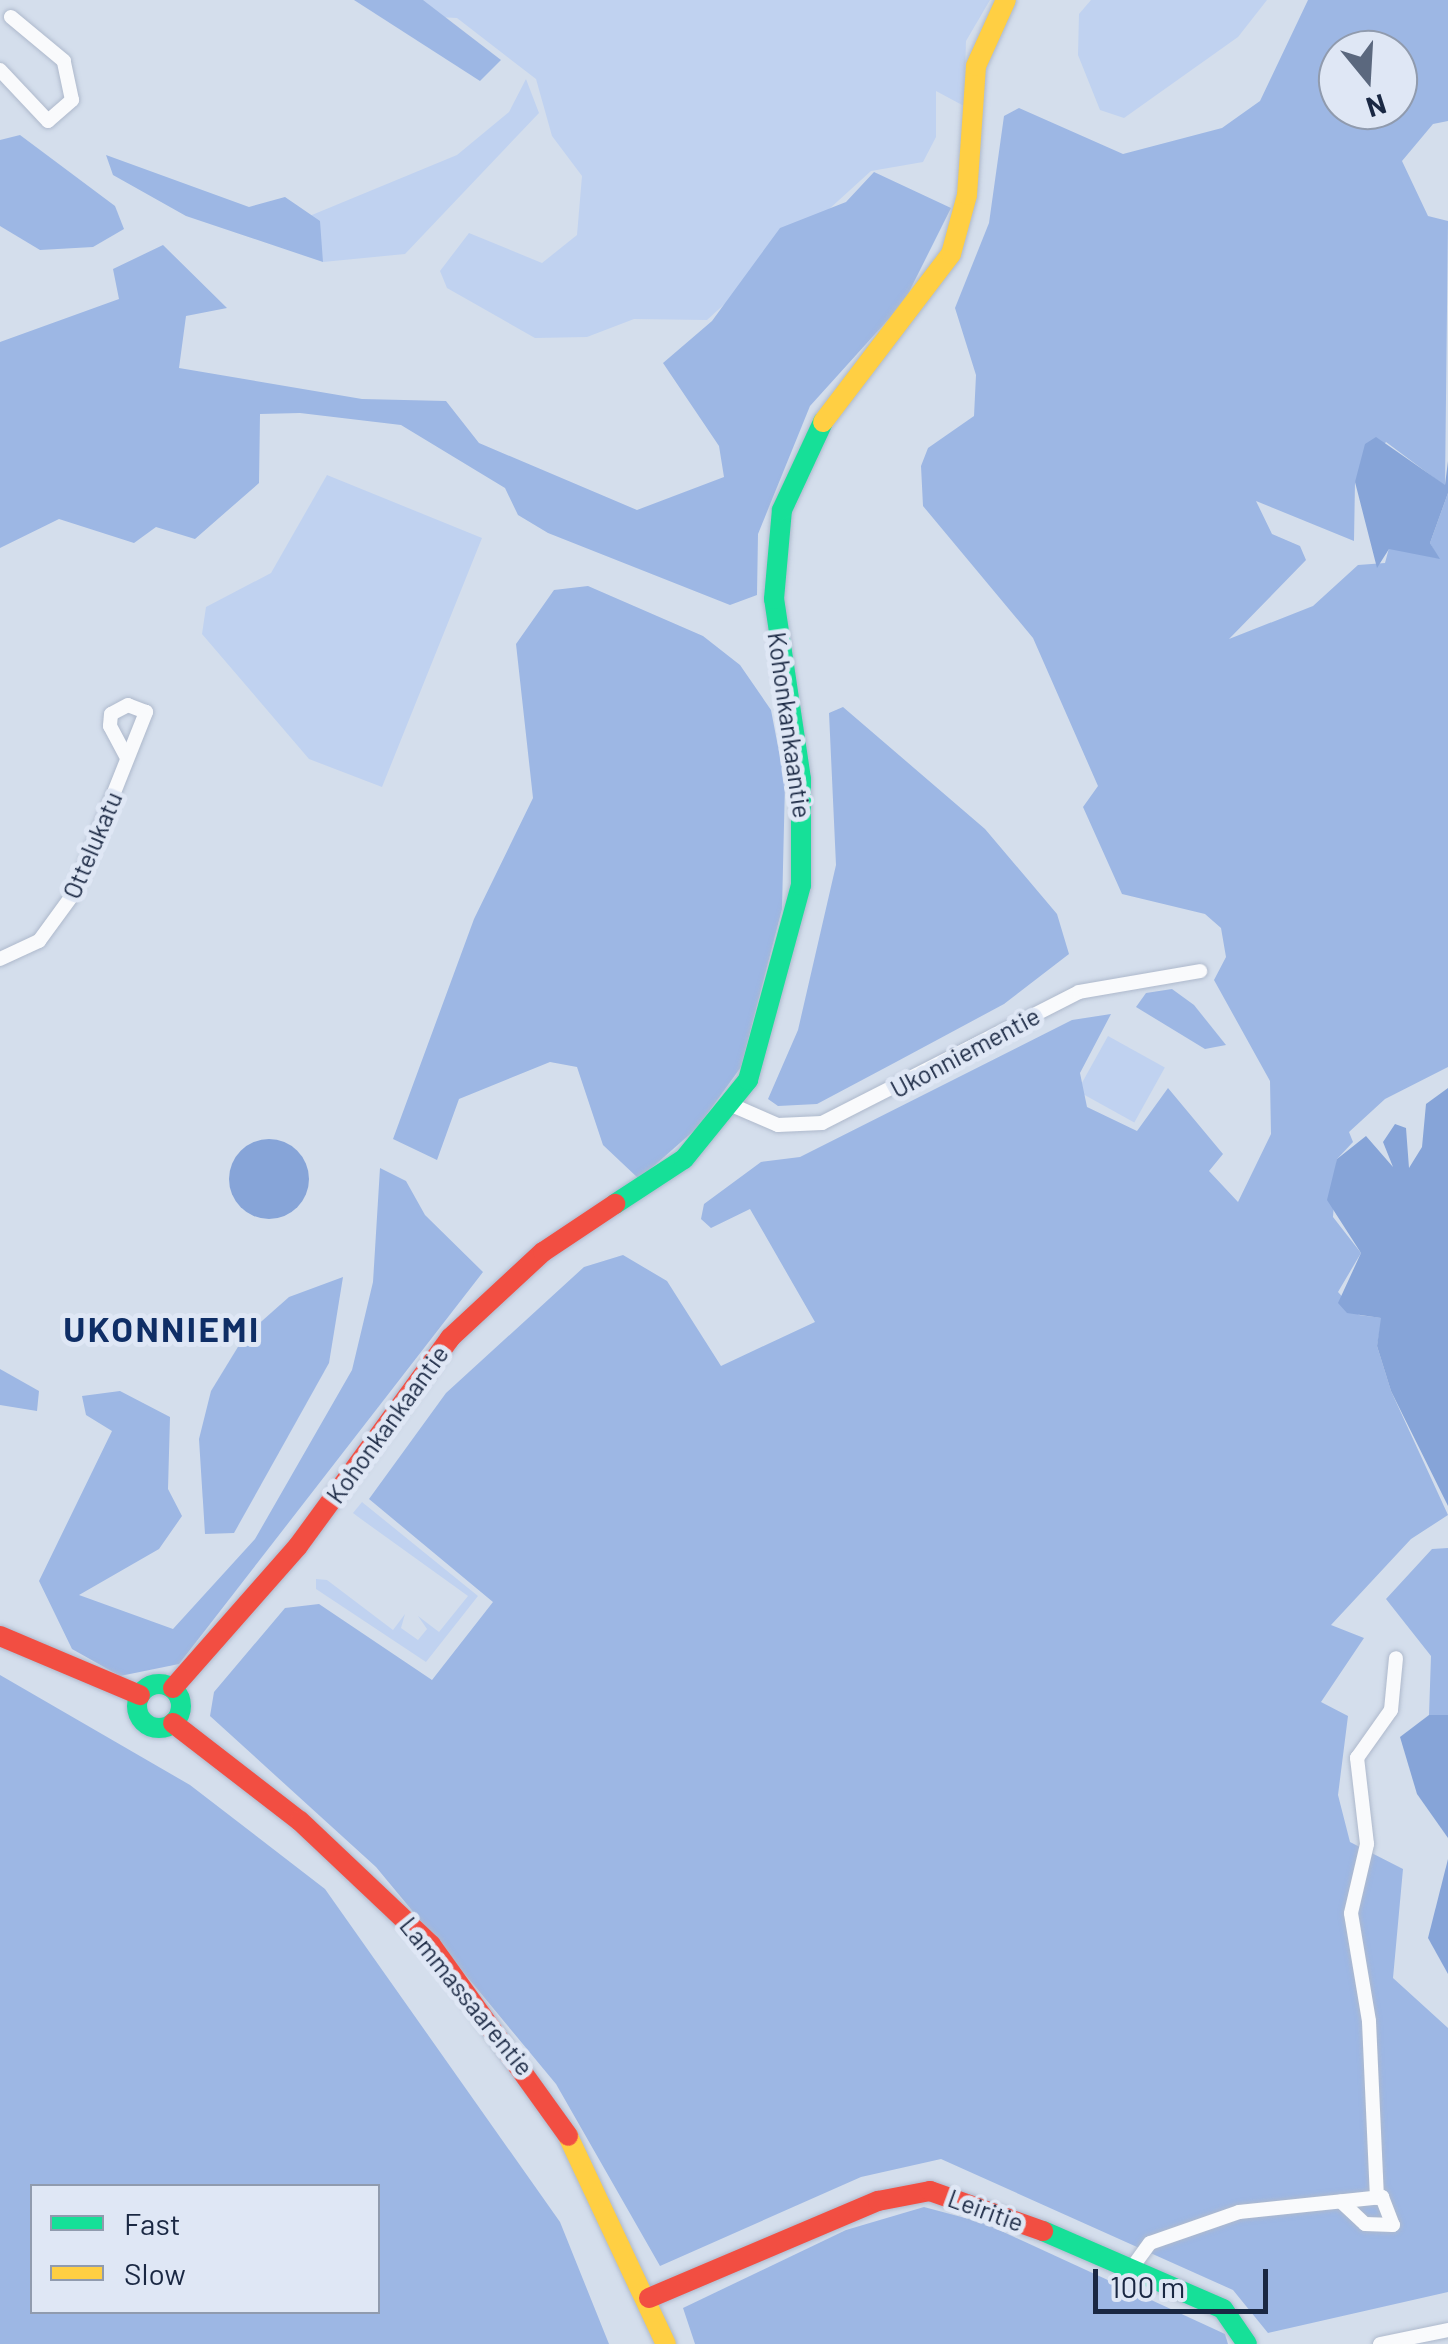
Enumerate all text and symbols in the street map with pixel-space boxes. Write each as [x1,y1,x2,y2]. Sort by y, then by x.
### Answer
north arrow [1318,30,1418,130]
text: N [1363,88,1391,126]
street label: Kohonkankaantie [762,630,818,820]
street label: Ottelukatu [56,787,128,903]
street label: Ukonniementie [885,1000,1045,1104]
district label: UKONNIEMI [63,1307,261,1349]
street label: Kohonkankaantie [320,1339,454,1509]
street label: Lammassaarentie [394,1911,540,2081]
street label: Leiritie [944,2183,1028,2237]
legend [30,2184,380,2314]
text: Fast [124,2205,181,2241]
scale bar [1098,2249,1273,2311]
text: Slow [124,2255,186,2291]
text: 100 m [1110,2268,1185,2304]

